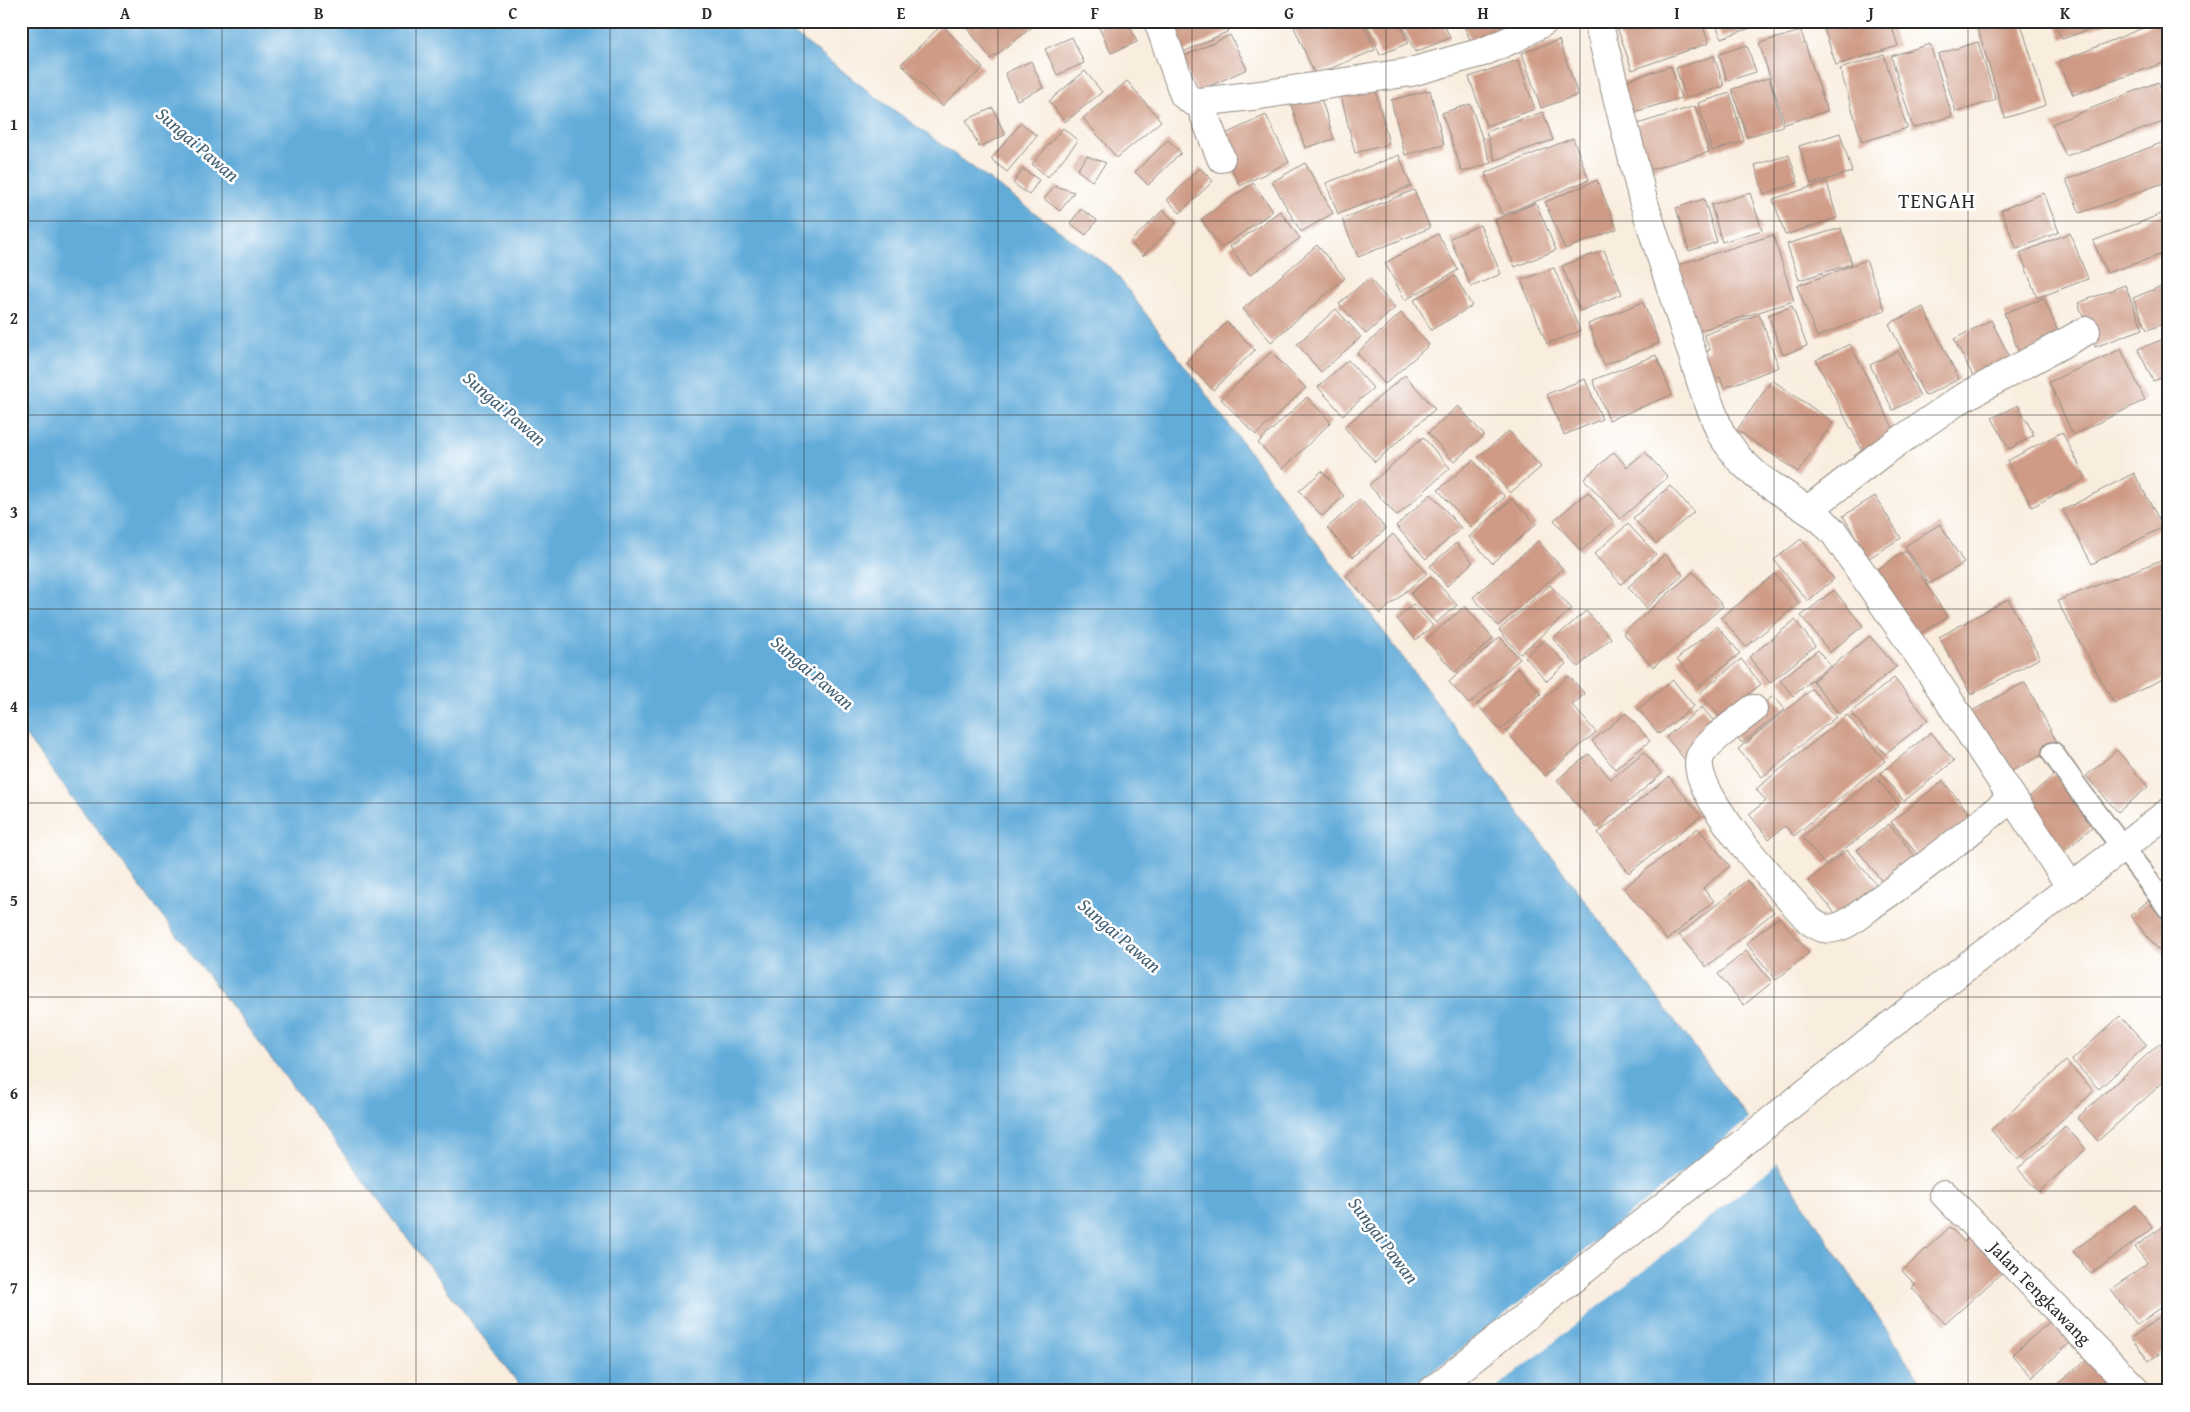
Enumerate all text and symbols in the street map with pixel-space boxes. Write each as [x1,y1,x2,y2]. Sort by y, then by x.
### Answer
text: A [120,1,131,25]
text: B [314,1,324,25]
text: C [508,1,518,25]
text: D [702,1,712,25]
text: E [897,1,906,25]
text: F [1091,1,1099,25]
text: G [1284,1,1294,25]
text: H [1477,1,1489,25]
text: I [1674,1,1680,25]
text: J [1865,1,1874,25]
text: K [2060,1,2071,25]
water label: Sungai Pawan [150,100,246,188]
text: 1 [10,112,18,136]
district label: TENGAH [1898,186,1976,215]
text: 2 [10,306,18,330]
water label: Sungai Pawan [457,364,553,452]
text: 3 [10,500,18,524]
water label: Sungai Pawan [765,628,861,716]
text: 4 [10,694,18,718]
text: 5 [10,888,18,912]
water label: Sungai Pawan [1072,891,1168,979]
text: 6 [10,1081,18,1105]
water label: Sungai Pawan [1342,1191,1426,1290]
street label: Jalan Tengkawang [1982,1233,2098,1351]
text: 7 [10,1275,18,1299]

